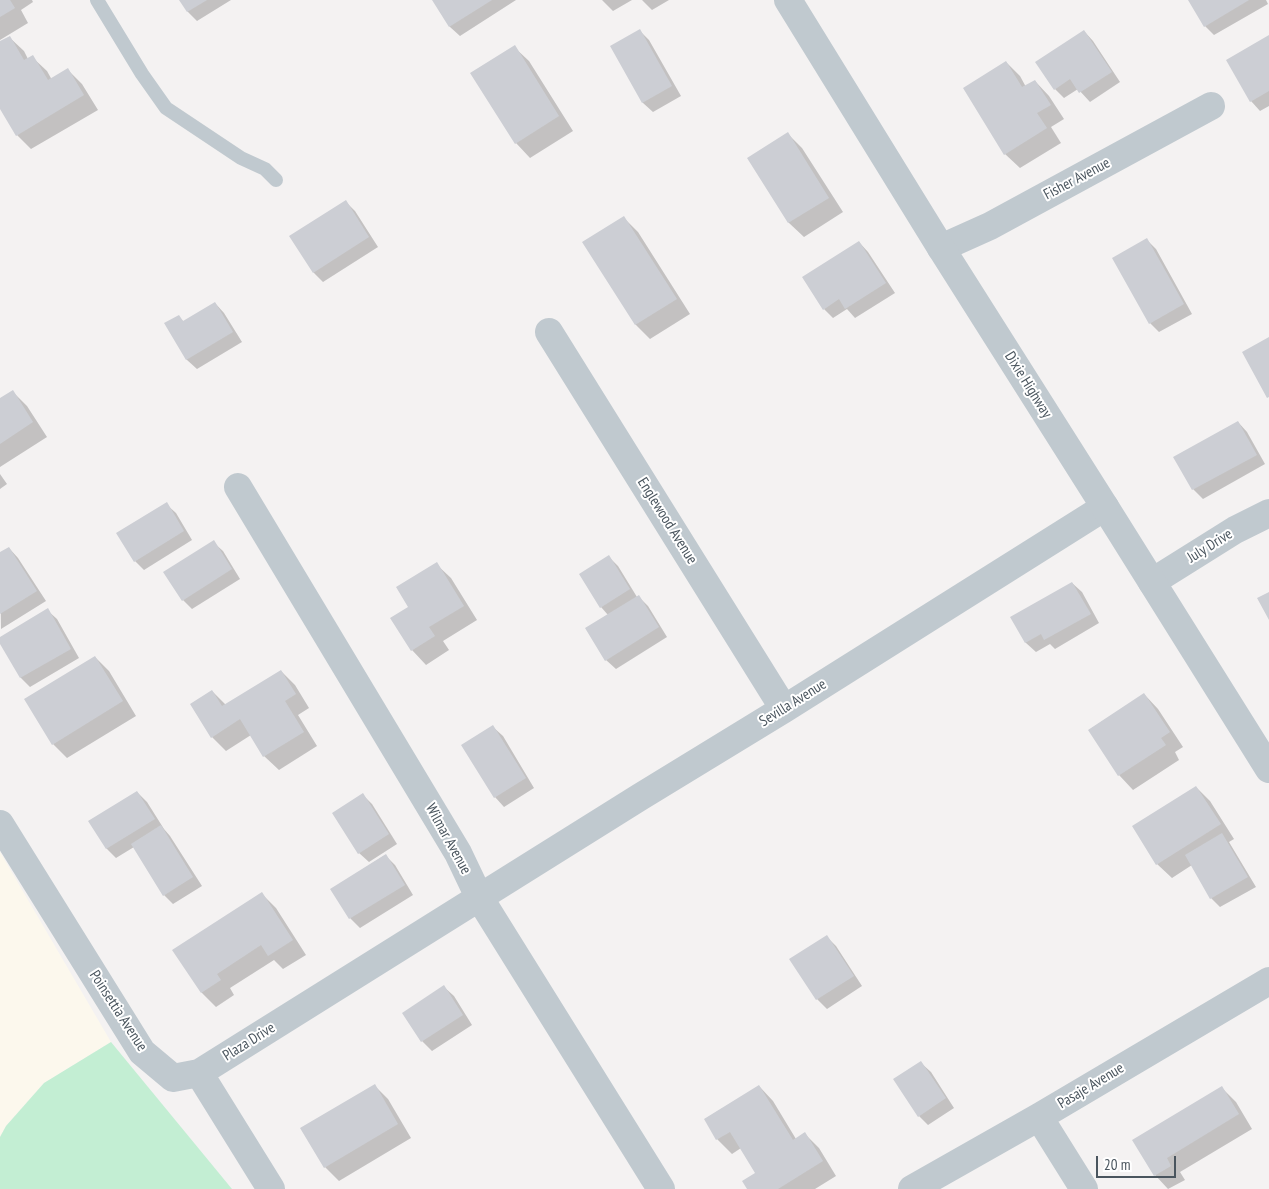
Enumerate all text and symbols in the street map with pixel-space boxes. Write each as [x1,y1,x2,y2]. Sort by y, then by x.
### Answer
street label: Fisher Avenue [1041,154,1113,204]
street label: Dixie Highway [1001,349,1055,421]
street label: Englewood Avenue [633,475,701,567]
street label: July Drive [1184,525,1236,567]
street label: Sevilla Avenue [756,675,830,731]
street label: Wilmar Avenue [421,801,475,877]
street label: Poinsettia Avenue [85,967,151,1055]
street label: Plaza Drive [220,1019,278,1065]
street label: Pasaje Avenue [1055,1059,1127,1113]
scale bar [1099,1146,1179,1178]
text: 20 m [1104,1155,1130,1174]

